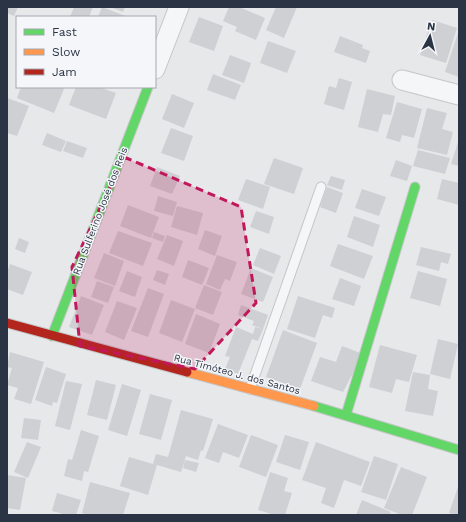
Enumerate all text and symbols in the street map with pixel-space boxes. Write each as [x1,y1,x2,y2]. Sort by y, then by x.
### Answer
legend [16,16,156,88]
north arrow [410,16,450,56]
text: N [426,20,436,34]
text: Fast [52,25,77,39]
text: Slow [52,45,80,59]
text: Jam [52,65,77,79]
street label: Rua Sulferino José dos Reis [71,146,129,276]
street label: Rua Timóteo J. dos Santos [173,352,301,396]

